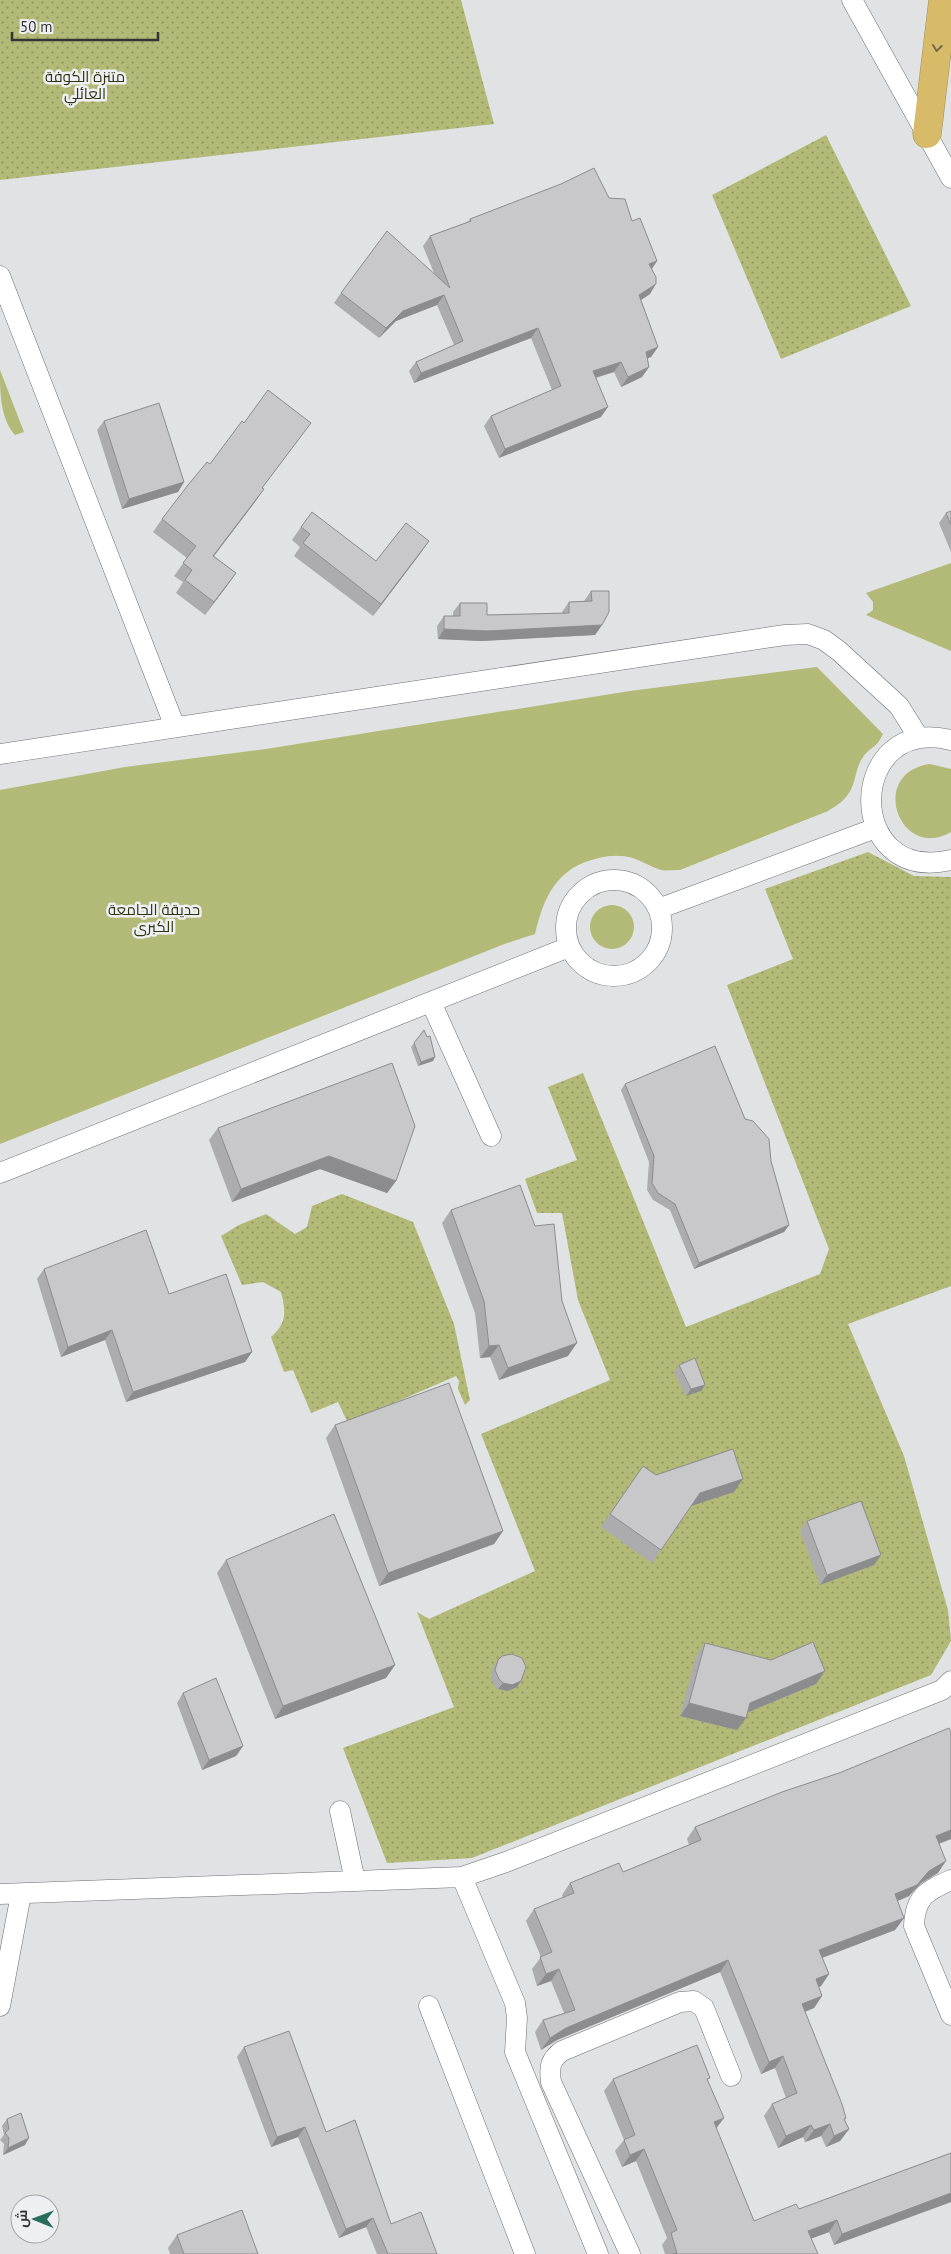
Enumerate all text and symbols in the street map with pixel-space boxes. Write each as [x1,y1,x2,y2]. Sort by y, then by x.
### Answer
scale bar [12,10,159,42]
text: 50 m [20,17,53,36]
one-way arrow [932,45,943,53]
park label: متنزة الكوفة العائلي [45,67,125,106]
park label: حديقة الجامعة الكبرى [108,900,200,937]
north arrow [10,2194,60,2244]
text: ش [13,2210,31,2228]

